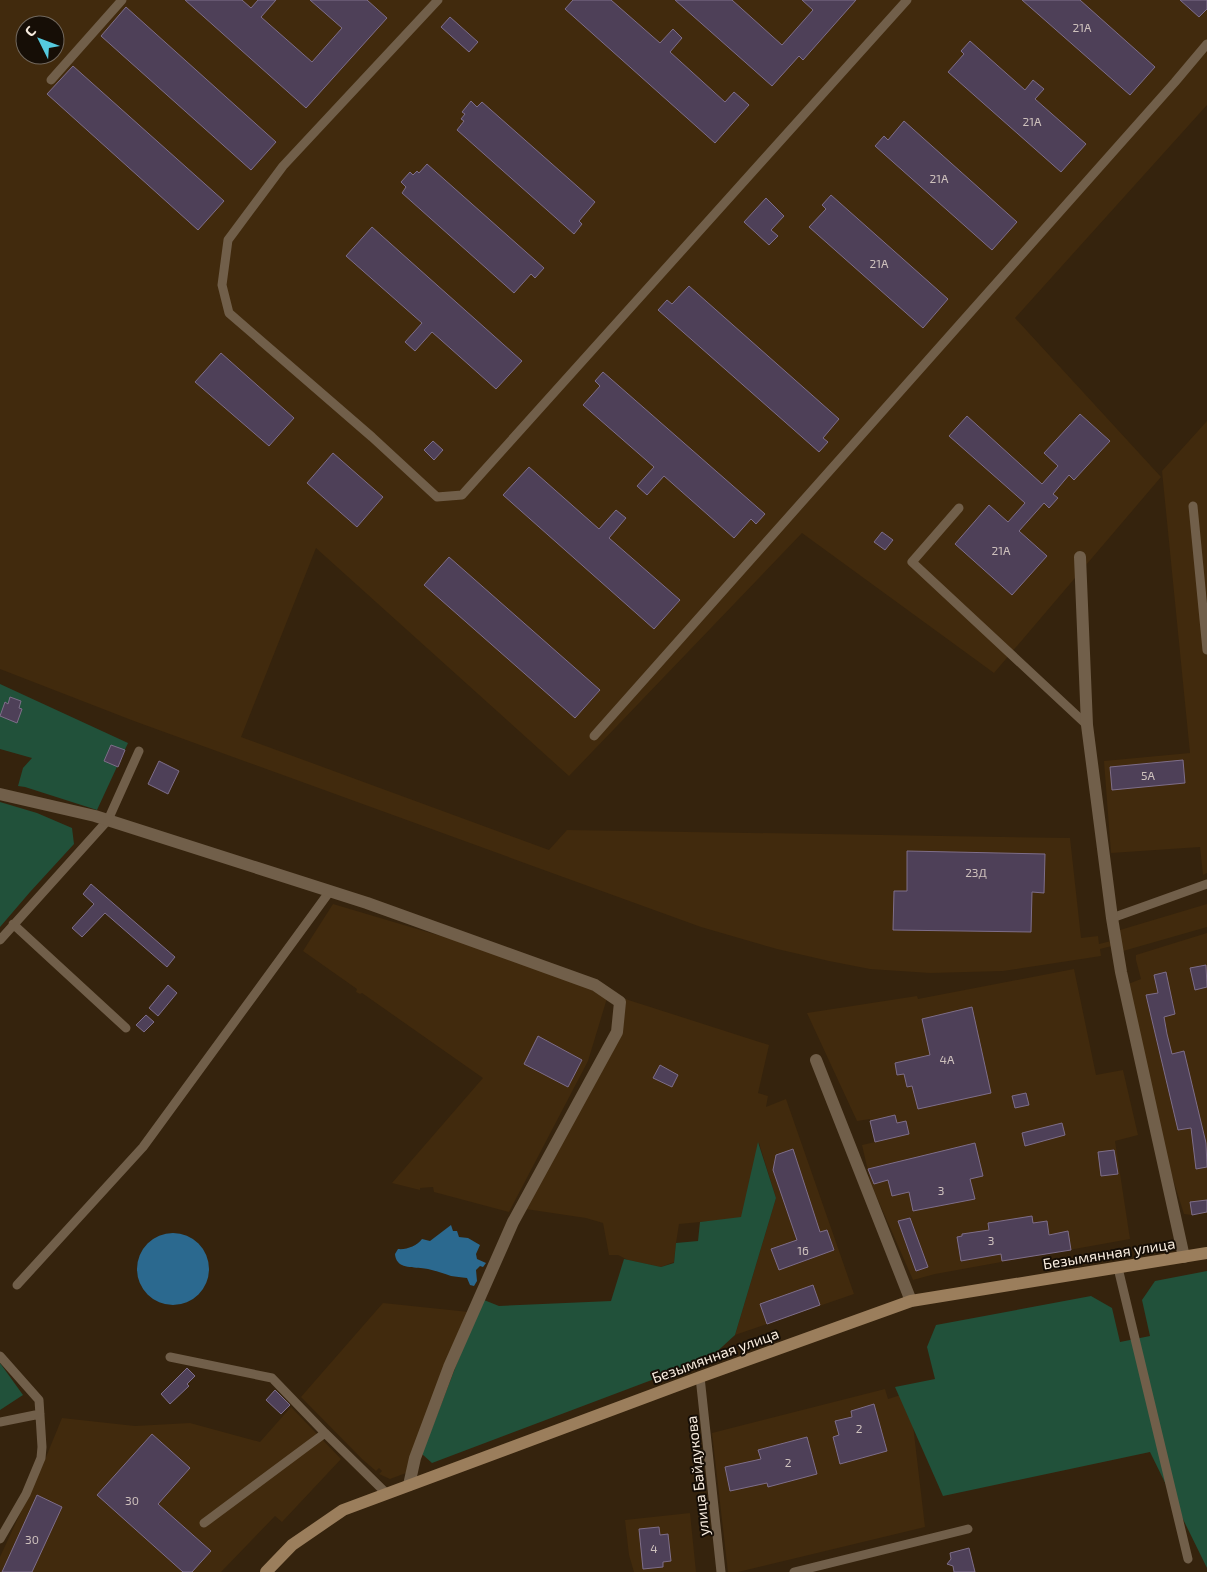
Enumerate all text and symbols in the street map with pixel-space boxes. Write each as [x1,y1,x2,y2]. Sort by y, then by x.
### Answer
north arrow [15,15,65,65]
house number: 21А [1073,20,1092,34]
text: С [21,22,39,40]
house number: 21А [1023,114,1042,128]
house number: 21А [930,171,949,185]
house number: 21А [870,256,889,270]
house number: 21А [992,543,1011,557]
house number: 5А [1141,768,1155,782]
house number: 23Д [965,865,987,879]
house number: 4А [940,1052,955,1066]
house number: 3 [938,1183,944,1197]
house number: 3 [988,1233,994,1247]
street label: Безымянная улица [1041,1234,1177,1273]
house number: 16 [797,1243,809,1257]
street label: Безымянная улица [649,1324,781,1387]
street label: улица Байдукова [682,1415,713,1537]
house number: 2 [856,1421,863,1435]
house number: 2 [785,1455,792,1469]
house number: 30 [125,1493,139,1507]
house number: 30 [25,1532,39,1546]
house number: 4 [650,1541,658,1555]

